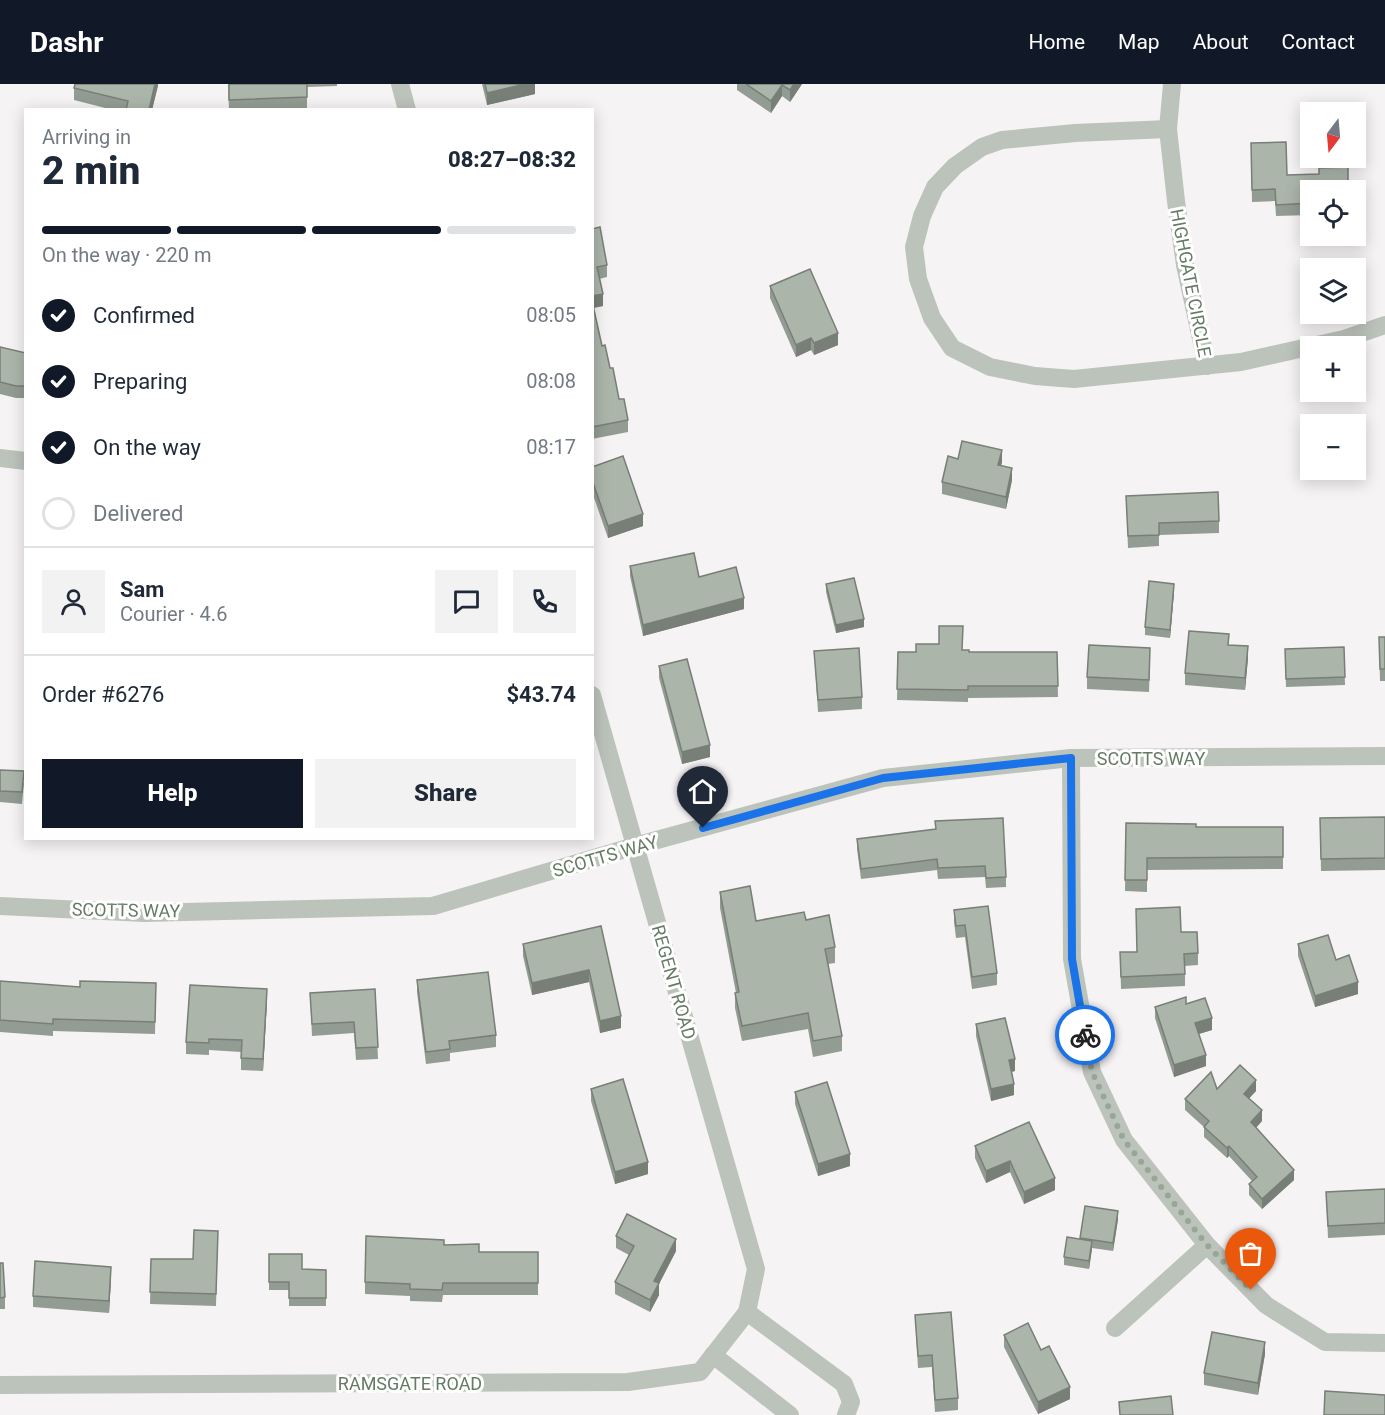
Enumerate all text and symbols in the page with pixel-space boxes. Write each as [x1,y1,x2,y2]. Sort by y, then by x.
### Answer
text: Dashr [30,26,104,59]
text: Home [1029,30,1085,54]
text: Map [1118,30,1160,54]
text: About [1193,30,1249,54]
text: Contact [1282,30,1355,54]
north arrow [1300,102,1366,168]
map controls [1300,102,1366,480]
text: Arriving in [42,125,131,149]
text: 08:27–08:32 [448,147,576,172]
text: 2 min [42,148,140,194]
button: locate [1300,180,1366,246]
street label: HIGHGATE CIRCLE [1166,207,1216,359]
text: On the way · 220 m [42,243,211,267]
button: layers [1300,258,1366,324]
icon: check [42,299,75,332]
text: Confirmed [93,303,195,328]
text: 08:05 [526,303,576,327]
button: + [1300,336,1366,402]
icon: check [42,365,75,398]
text: Preparing [93,369,187,394]
text: 08:08 [526,369,576,393]
button: − [1300,414,1366,480]
icon: check [42,431,75,464]
text: On the way [93,435,201,460]
text: 08:17 [526,435,576,459]
text: Delivered [93,501,183,526]
button: person [42,570,105,633]
button: chat [435,570,498,633]
button: phone [513,570,576,633]
text: Sam [120,577,164,602]
text: Courier · 4.6 [120,602,227,626]
text: Order #6276 [42,682,164,707]
text: $43.74 [507,682,576,707]
street label: SCOTTS WAY [1097,748,1205,769]
button: Help [42,759,303,828]
button: Share [315,759,576,828]
pin [677,766,728,828]
icon: home [686,775,719,808]
street label: SCOTTS WAY [550,831,660,881]
street label: SCOTTS WAY [72,899,181,921]
street label: REGENT ROAD [648,922,700,1042]
courier [1055,1005,1115,1065]
icon: bike [1069,1019,1102,1052]
pin [1225,1228,1276,1290]
icon: bag [1234,1237,1267,1270]
street label: RAMSGATE ROAD [338,1373,482,1394]

